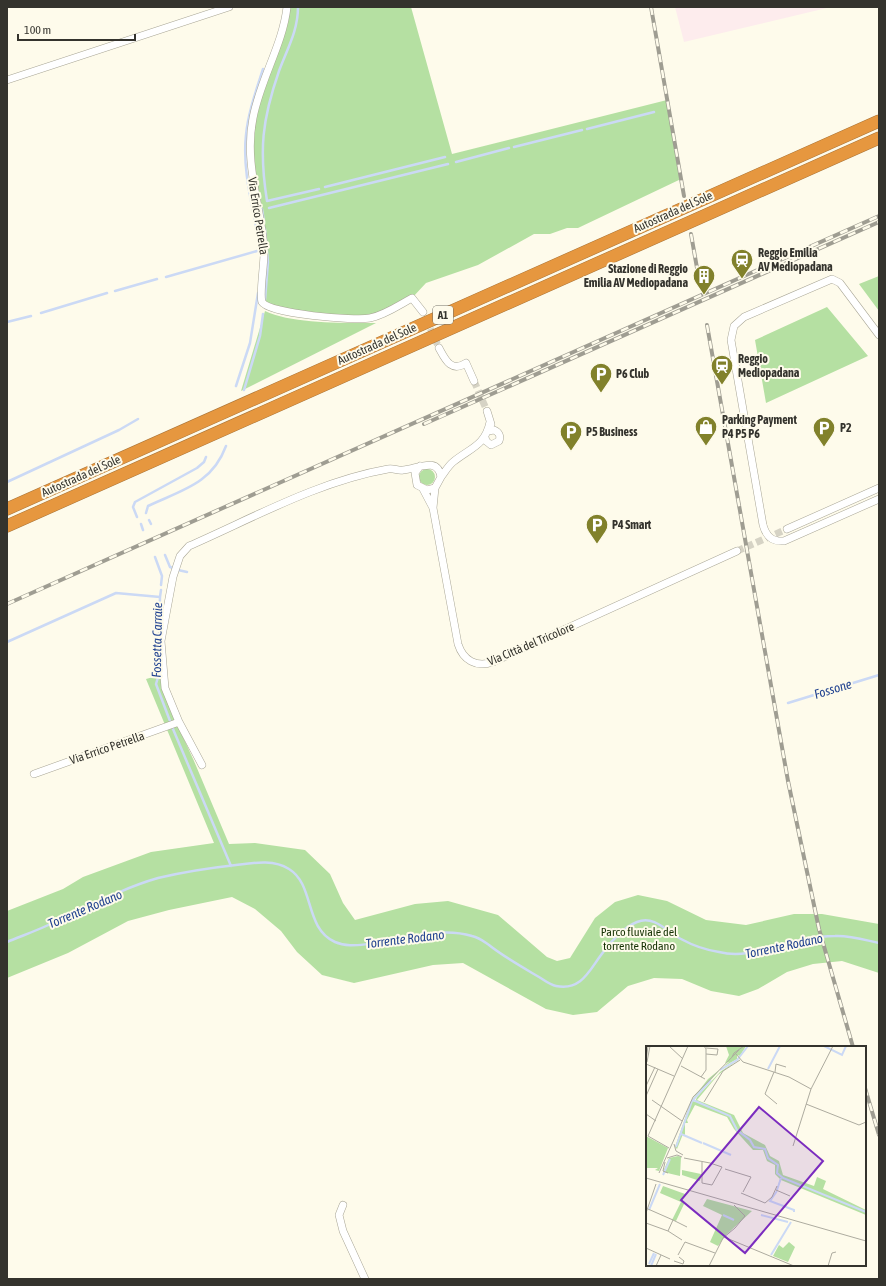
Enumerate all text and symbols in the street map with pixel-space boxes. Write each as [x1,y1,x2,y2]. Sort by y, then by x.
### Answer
scale bar [18,16,135,42]
text: 100 m [24,23,51,37]
street label: Via Errico Petrella [245,176,271,256]
street label: Autostrada del Sole [631,188,715,236]
place label: Reggio Emilia AV Mediopadana [757,246,833,274]
station icon: Reggio Emilia AV Mediopadana [729,247,755,280]
place label: Stazione di Reggio Emilia AV Mediopadana [584,262,688,290]
building icon: Stazione di Reggio Emilia AV Mediopadana [691,263,717,296]
road number: A1 [433,306,453,324]
street label: Autostrada del Sole [335,320,419,368]
place label: Reggio Mediopadana [738,352,800,380]
station icon: Reggio Mediopadana [709,353,735,386]
parking icon: P6 Club [588,361,614,394]
place label: P6 Club [616,367,650,381]
place label: Parking Payment P4 P5 P6 [722,413,797,441]
shop icon: Parking Payment P4 P5 P6 [693,414,719,447]
parking icon: P2 [811,415,837,448]
parking icon: P5 Business [558,419,584,452]
place label: P2 [840,421,852,435]
place label: P5 Business [586,425,638,439]
street label: Autostrada del Sole [39,452,123,500]
parking icon: P4 Smart [584,512,610,545]
place label: P4 Smart [612,518,652,532]
water label: Fossetta Carraie [149,602,165,678]
street label: Via Città del Tricolore [486,619,576,669]
water label: Fossone [812,676,854,702]
street label: Via Errico Petrella [68,729,146,767]
water label: Torrente Rodano [46,887,124,931]
park label: Parco fluviale del torrente Rodano [601,925,678,953]
water label: Torrente Rodano [365,927,445,951]
water label: Torrente Rodano [744,930,824,962]
inset map [646,1046,866,1266]

